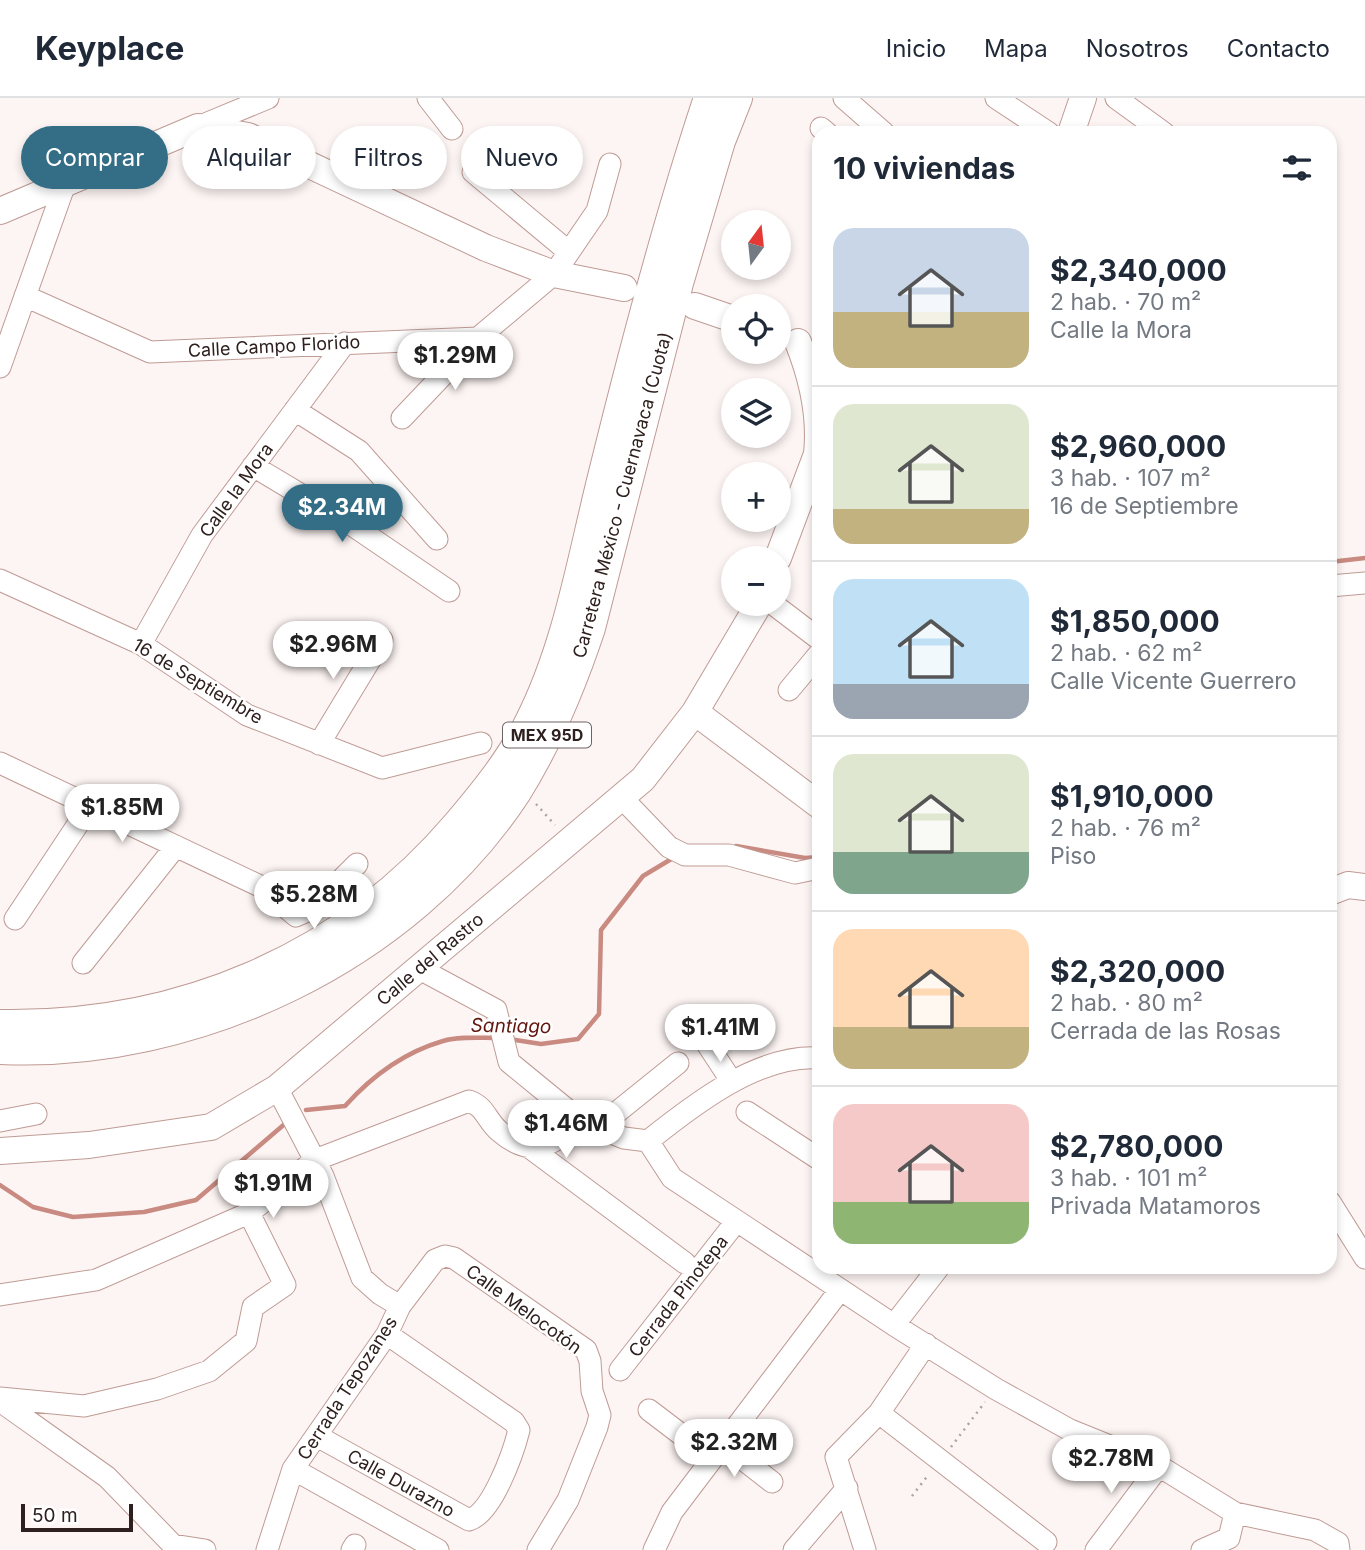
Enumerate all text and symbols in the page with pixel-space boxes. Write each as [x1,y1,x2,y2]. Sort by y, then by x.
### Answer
text: Keyplace [35,28,184,68]
text: Inicio [886,34,946,63]
text: Mapa [984,34,1048,63]
text: Nosotros [1086,34,1189,63]
text: Contacto [1227,34,1330,63]
chip: Comprar [21,126,168,189]
chip: Alquilar [182,126,316,189]
chip: Filtros [330,126,447,189]
chip: Nuevo [461,126,583,189]
icon: filters [1278,149,1316,187]
text: 10 viviendas [833,150,1015,186]
north arrow [721,210,791,280]
map controls [721,210,791,616]
text: $2,340,000 [1050,252,1227,288]
icon: home [889,256,973,340]
text: 2 hab. · 70 m² [1050,288,1201,316]
button: locate [721,294,791,364]
text: Calle la Mora [1050,316,1192,344]
street label: Carretera México - Cuernavaca (Cuota) [568,330,676,660]
street label: Calle Campo Florido [187,331,361,361]
pin: $1.29M [398,332,512,392]
text: $1.29M [413,341,497,369]
button: layers [721,378,791,448]
text: $2,960,000 [1050,428,1226,464]
icon: home [889,432,973,516]
street label: Calle la Mora [195,439,277,541]
button: + [721,462,791,532]
text: 3 hab. · 107 m² [1050,464,1211,492]
pin: $2.34M [285,484,399,544]
text: 16 de Septiembre [1050,492,1239,520]
text: $2.34M [298,493,386,521]
button: − [721,546,791,616]
text: $1,850,000 [1050,603,1220,639]
icon: home [889,607,973,691]
pin: $2.96M [276,622,390,681]
text: $2.96M [289,630,377,658]
street label: 16 de Septiembre [129,634,267,728]
text: 2 hab. · 62 m² [1050,639,1202,667]
text: Calle Vicente Guerrero [1050,667,1296,695]
road number: MEX 95D [503,722,591,748]
text: $1,910,000 [1050,778,1214,814]
icon: home [889,782,973,866]
pin: $1.85M [65,784,179,844]
text: $1.85M [80,793,164,821]
text: 2 hab. · 76 m² [1050,814,1201,842]
text: Piso [1050,842,1096,870]
pin: $5.28M [257,872,371,931]
text: $5.28M [270,880,358,908]
street label: Calle del Rastro [372,908,488,1010]
text: $2,320,000 [1050,953,1225,989]
icon: home [889,957,973,1041]
text: 2 hab. · 80 m² [1050,989,1203,1017]
pin: $1.41M [663,1004,777,1064]
text: $1.41M [681,1013,759,1041]
water label: Santiago [470,1014,552,1038]
text: Cerrada de las Rosas [1050,1017,1281,1045]
pin: $1.46M [509,1100,623,1160]
text: $1.46M [524,1109,608,1137]
text: $2,780,000 [1050,1128,1224,1164]
icon: home [889,1132,973,1216]
pin: $1.91M [216,1160,330,1220]
text: 3 hab. · 101 m² [1050,1164,1207,1192]
text: $1.91M [234,1169,312,1197]
text: Privada Matamoros [1050,1192,1261,1220]
street label: Cerrada Pinotepa [624,1231,732,1361]
street label: Calle Melocotón [462,1260,586,1358]
street label: Cerrada Tepozanes [293,1312,401,1464]
pin: $2.32M [677,1420,791,1479]
text: $2.32M [690,1428,778,1456]
pin: $2.78M [1054,1436,1168,1495]
text: $2.78M [1068,1444,1154,1472]
street label: Calle Durazno [344,1445,458,1521]
scale bar [21,1501,133,1533]
text: 50 m [32,1504,78,1527]

